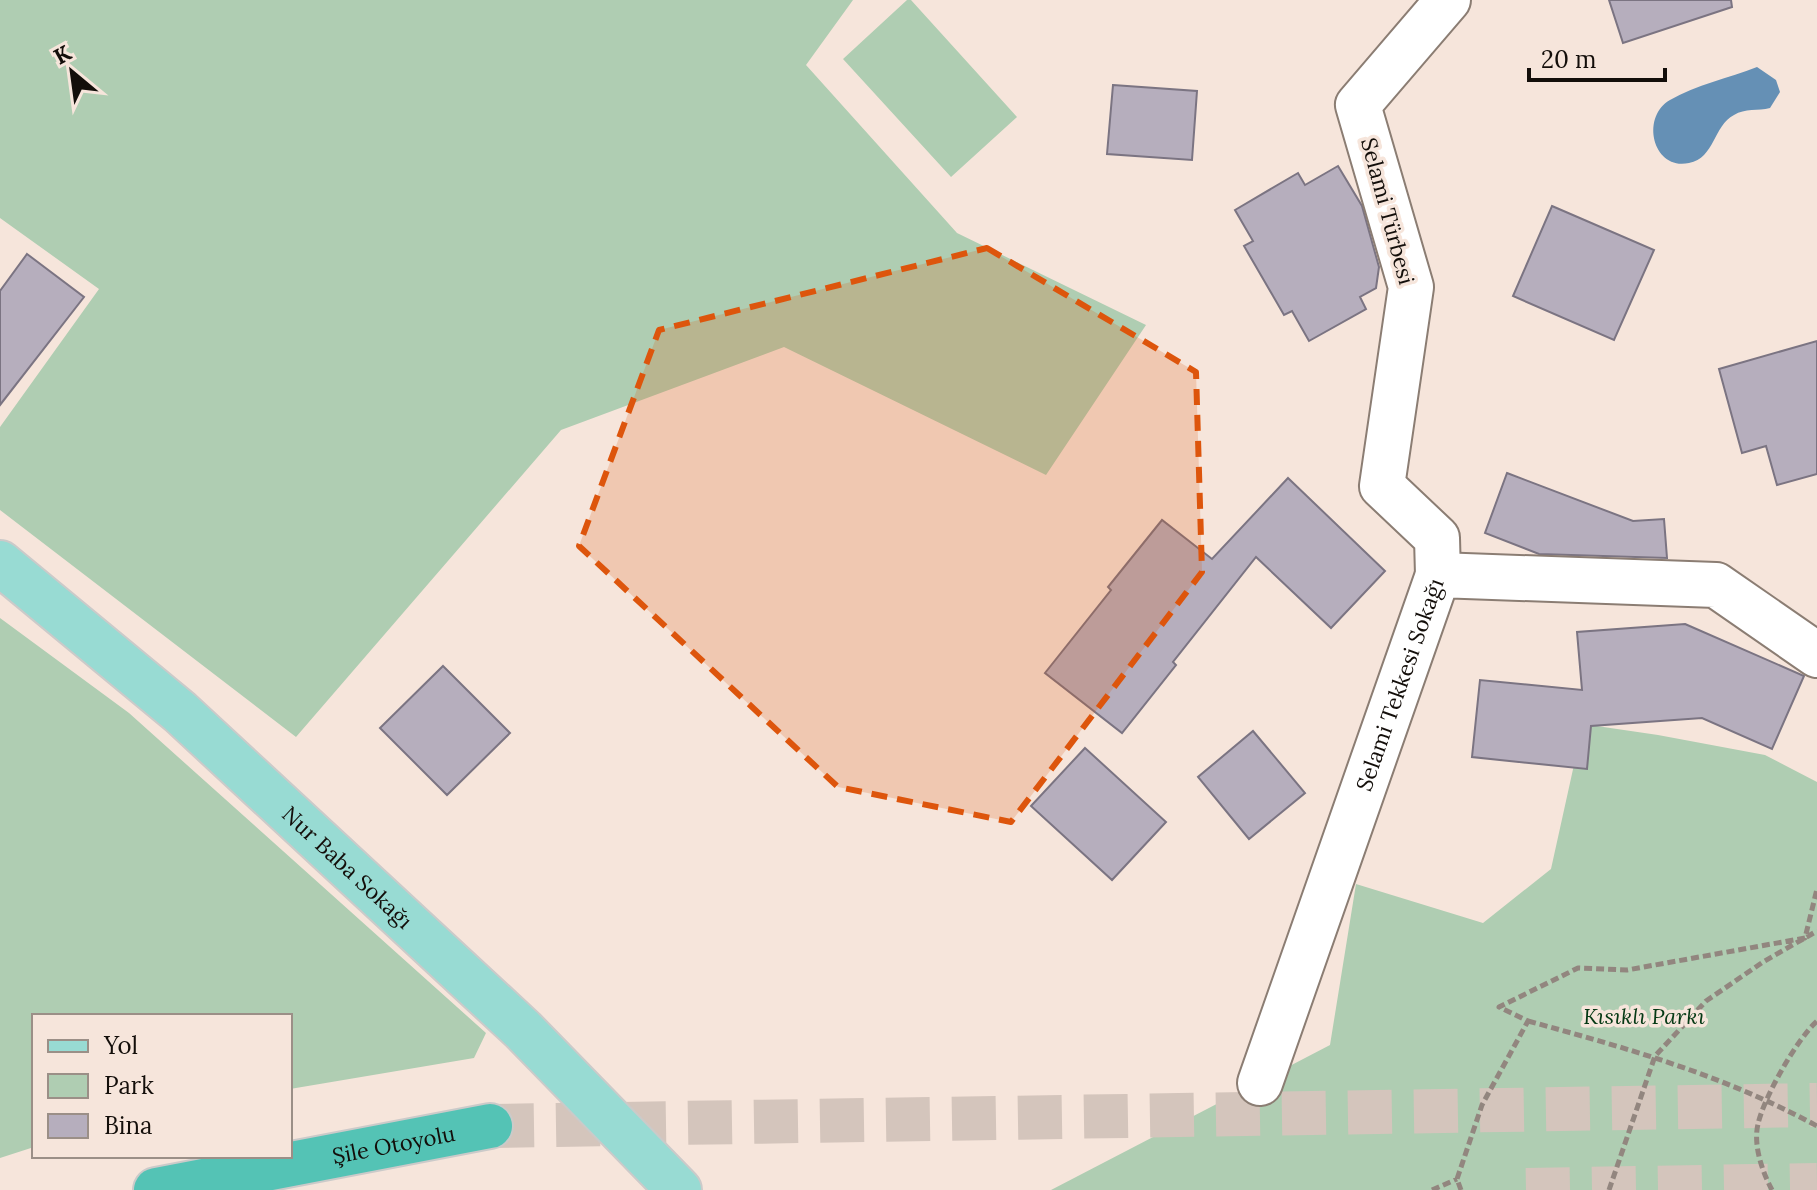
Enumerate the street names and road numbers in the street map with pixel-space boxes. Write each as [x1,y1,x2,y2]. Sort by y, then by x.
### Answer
street label: Selami Türbesi [1355,135,1421,287]
street label: Selami Tekkesi Sokağı [1349,575,1450,795]
street label: Nur Baba Sokağı [276,800,418,935]
street label: Şile Otoyolu [330,1119,457,1170]

